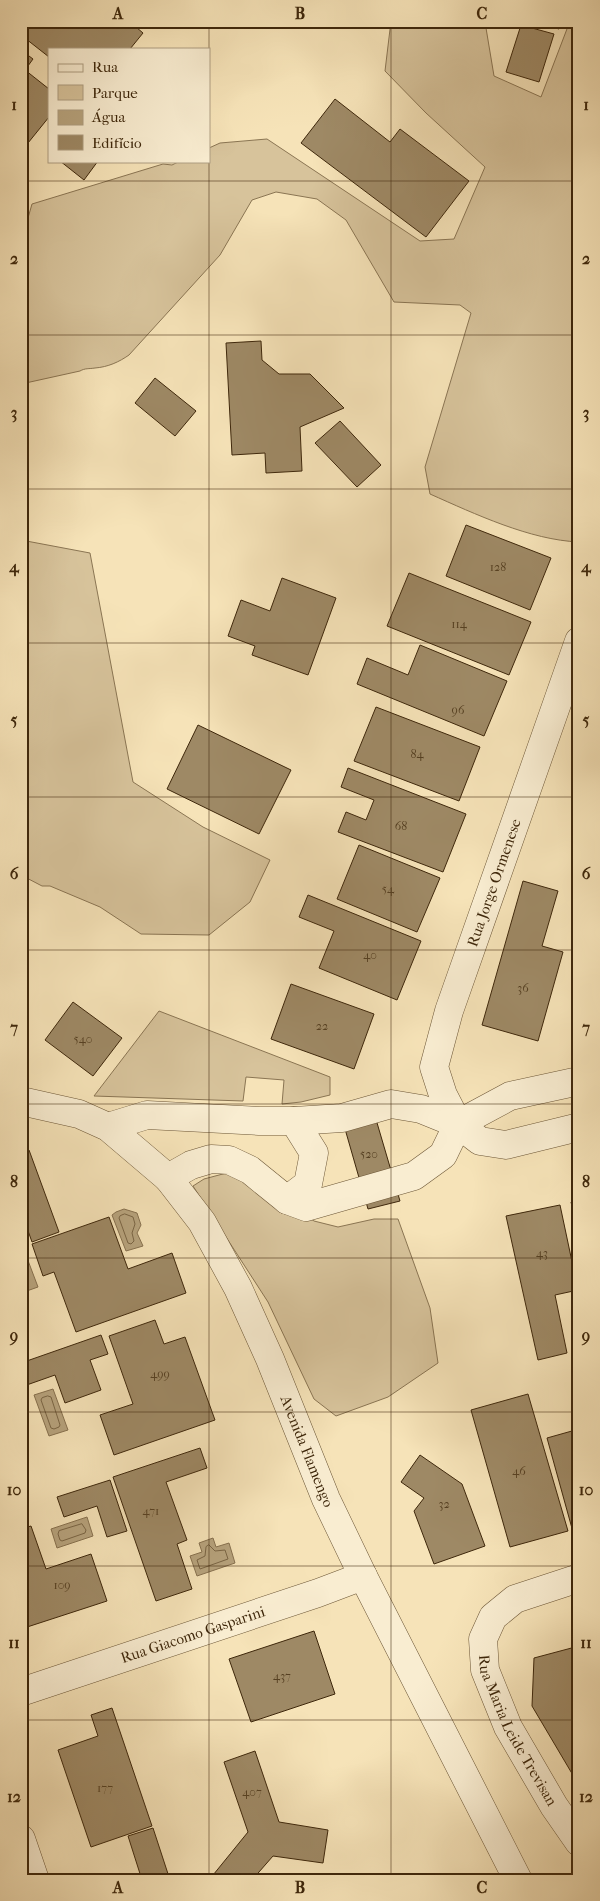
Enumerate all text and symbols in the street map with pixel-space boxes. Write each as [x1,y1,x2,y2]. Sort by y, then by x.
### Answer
text: A [112,4,124,23]
text: B [295,4,305,23]
text: C [477,4,488,23]
legend [48,48,210,162]
text: Rua [92,58,119,76]
text: Parque [92,84,138,102]
text: 1 [11,95,17,114]
text: 1 [583,95,589,114]
text: Água [91,108,126,126]
text: Edifício [92,134,142,152]
text: 2 [10,249,18,268]
text: 2 [582,249,590,268]
text: 3 [11,403,17,423]
text: 3 [583,403,589,423]
text: 4 [8,557,20,577]
text: 4 [580,557,592,577]
house number: 128 [490,560,506,574]
house number: 114 [451,617,468,631]
house number: 96 [452,703,465,717]
text: 5 [11,710,18,729]
text: 5 [583,710,590,729]
house number: 84 [410,747,424,761]
street label: Rua Jorge Ormenese [463,816,525,949]
house number: 68 [395,819,407,833]
text: 6 [10,864,19,883]
text: 6 [582,864,591,883]
house number: 54 [382,882,395,896]
house number: 40 [363,948,377,962]
house number: 36 [517,981,529,995]
text: 7 [9,1018,18,1037]
text: 7 [581,1018,590,1037]
house number: 22 [316,1019,328,1033]
house number: 540 [74,1032,92,1046]
house number: 520 [360,1147,378,1161]
text: 8 [10,1172,18,1191]
text: 8 [582,1172,590,1191]
house number: 43 [536,1246,548,1260]
text: 9 [9,1326,18,1346]
text: 9 [581,1326,590,1346]
house number: 499 [150,1367,170,1381]
street label: Avenida Flamengo [276,1392,338,1510]
house number: 46 [512,1464,526,1478]
text: 10 [7,1480,21,1499]
text: 10 [579,1480,593,1499]
house number: 32 [438,1497,450,1511]
house number: 471 [143,1504,159,1518]
house number: 109 [53,1578,71,1592]
street label: Rua Giacomo Gasparini [118,1602,268,1667]
text: 11 [8,1633,20,1652]
text: 11 [580,1633,592,1652]
street label: Rua Maria Leide Trevisan [475,1654,561,1809]
house number: 437 [273,1669,291,1683]
house number: 177 [97,1781,113,1795]
house number: 407 [242,1785,262,1799]
text: 12 [7,1787,21,1806]
text: 12 [579,1787,593,1806]
text: A [112,1878,124,1897]
text: B [295,1878,305,1897]
text: C [477,1878,488,1897]

